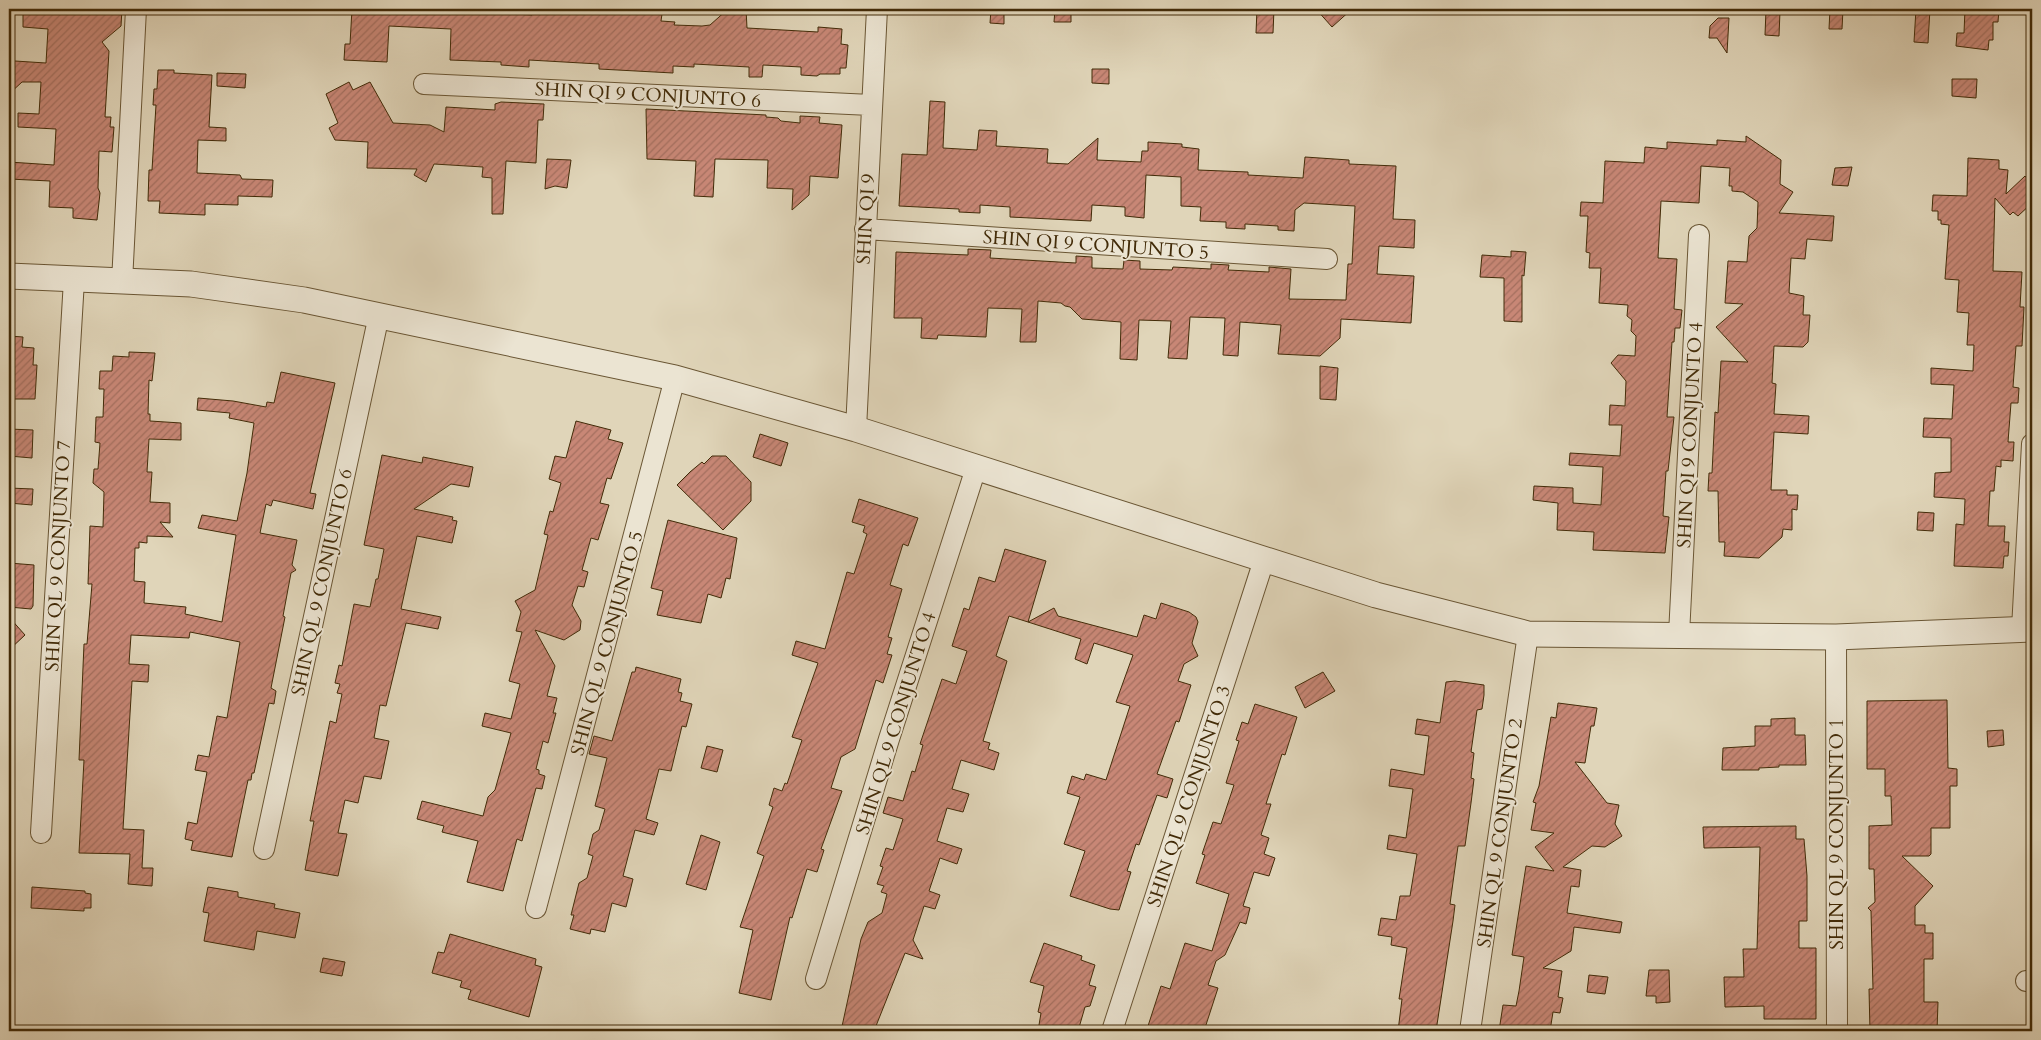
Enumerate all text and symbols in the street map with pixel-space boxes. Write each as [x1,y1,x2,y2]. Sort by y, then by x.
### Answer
street label: SHIN QI 9 CONJUNTO 6 [534,76,762,114]
street label: SHIN QI 9 [851,173,881,265]
street label: SHIN QI 9 CONJUNTO 5 [982,224,1210,266]
street label: SHIN QI 9 CONJUNTO 4 [1671,321,1709,549]
street label: SHIN QL 9 CONJUNTO 7 [39,440,77,672]
street label: SHIN QL 9 CONJUNTO 6 [285,466,359,698]
street label: SHIN QL 9 CONJUNTO 5 [564,528,649,758]
street label: SHIN QL 9 CONJUNTO 4 [850,609,942,838]
street label: SHIN QL 9 CONJUNTO 3 [1141,682,1237,910]
street label: SHIN QL 9 CONJUNTO 2 [1471,716,1529,950]
street label: SHIN QL 9 CONJUNTO 1 [1824,718,1850,950]

